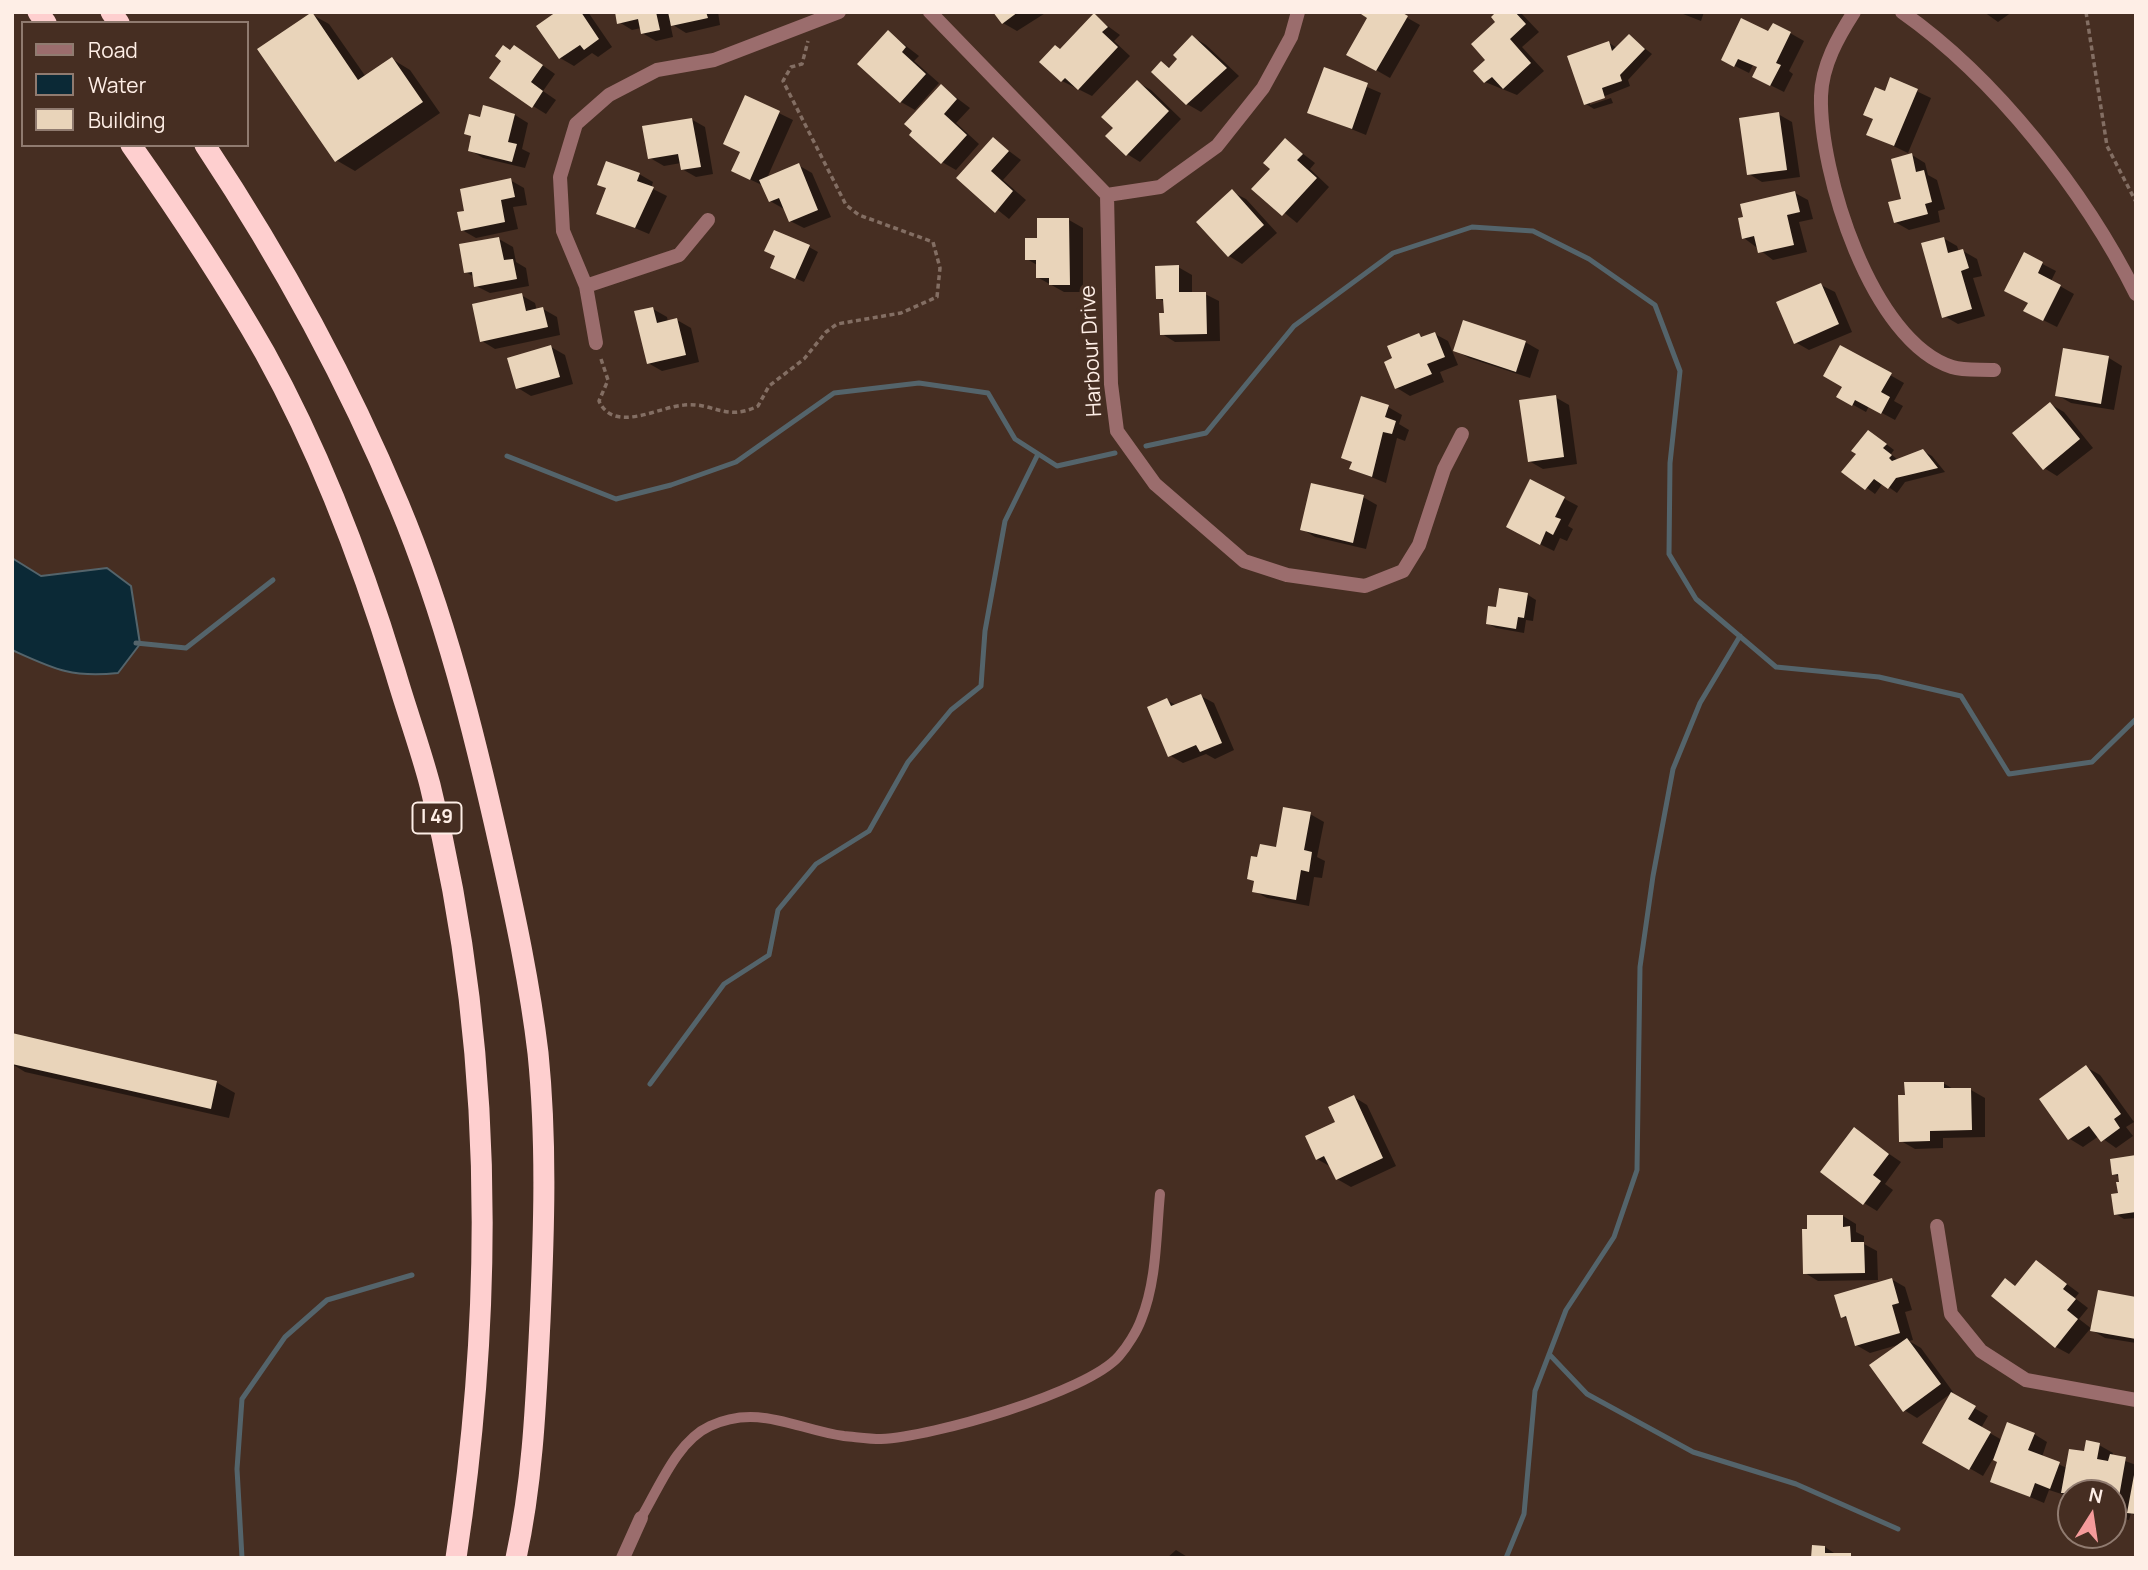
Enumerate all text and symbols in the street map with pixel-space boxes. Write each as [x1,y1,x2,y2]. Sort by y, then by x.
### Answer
legend [21,21,248,147]
text: Road [88,36,138,64]
text: Water [88,71,146,99]
text: Building [88,106,165,134]
street label: Harbour Drive [1076,285,1108,417]
road number: I 49 [412,803,462,834]
north arrow [2057,1479,2127,1549]
text: N [2087,1481,2105,1510]

